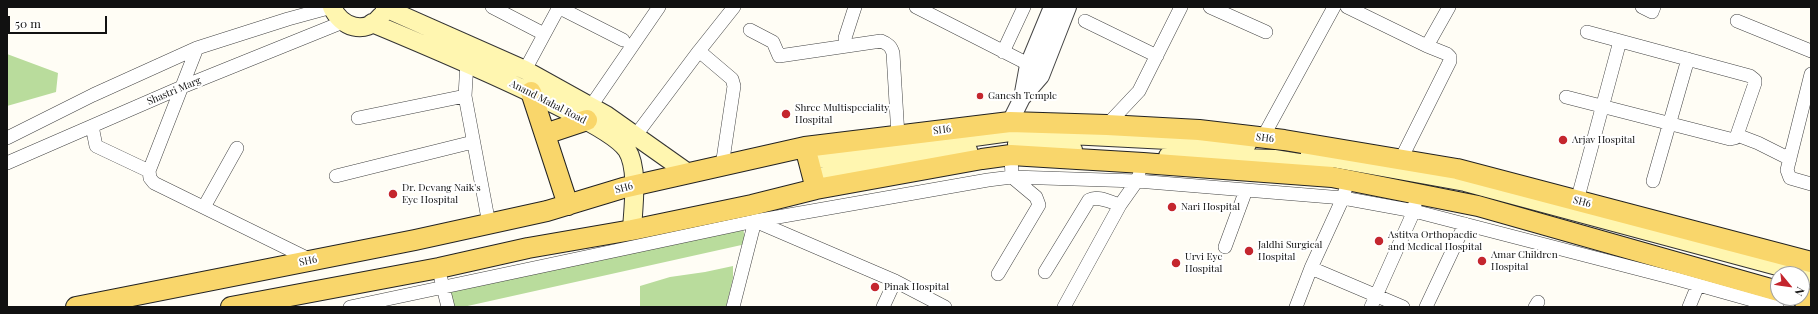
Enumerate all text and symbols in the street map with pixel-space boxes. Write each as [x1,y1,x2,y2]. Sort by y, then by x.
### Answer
scale bar [10,8,109,34]
text: 50 m [15,15,41,31]
street label: Shastri Marg [145,74,203,108]
street label: Anand Mahal Road [508,78,588,126]
place label: Ganesh Temple [988,90,1057,102]
marker: Ganesh Temple [975,91,985,101]
place label: Shree Multispeciality Hospital [795,102,889,126]
marker: Shree Multispeciality Hospital [780,108,792,120]
street label: SH6 [932,123,952,137]
street label: SH6 [1255,131,1275,145]
marker: Arjav Hospital [1557,134,1569,146]
place label: Arjav Hospital [1572,134,1635,146]
street label: SH6 [614,180,634,196]
place label: Dr. Devang Naik's Eye Hospital [402,182,481,206]
marker: Dr. Devang Naik's Eye Hospital [387,188,399,200]
street label: SH6 [1572,194,1592,210]
marker: Nari Hospital [1166,201,1178,213]
place label: Nari Hospital [1181,201,1240,213]
place label: Astitva Orthopaedic and Medical Hospital [1388,229,1482,252]
marker: Astitva Orthopaedic and Medical Hospital [1373,235,1385,247]
place label: Jaldhi Surgical Hospital [1258,239,1322,262]
marker: Jaldhi Surgical Hospital [1243,245,1255,257]
place label: Amar Children Hospital [1491,249,1558,272]
place label: Urvi Eye Hospital [1185,251,1223,274]
street label: SH6 [298,253,318,269]
marker: Amar Children Hospital [1476,255,1488,267]
marker: Urvi Eye Hospital [1170,257,1182,269]
north arrow [1770,266,1810,306]
marker: Pinak Hospital [869,281,881,293]
place label: Pinak Hospital [884,281,949,293]
text: N [1792,284,1809,299]

